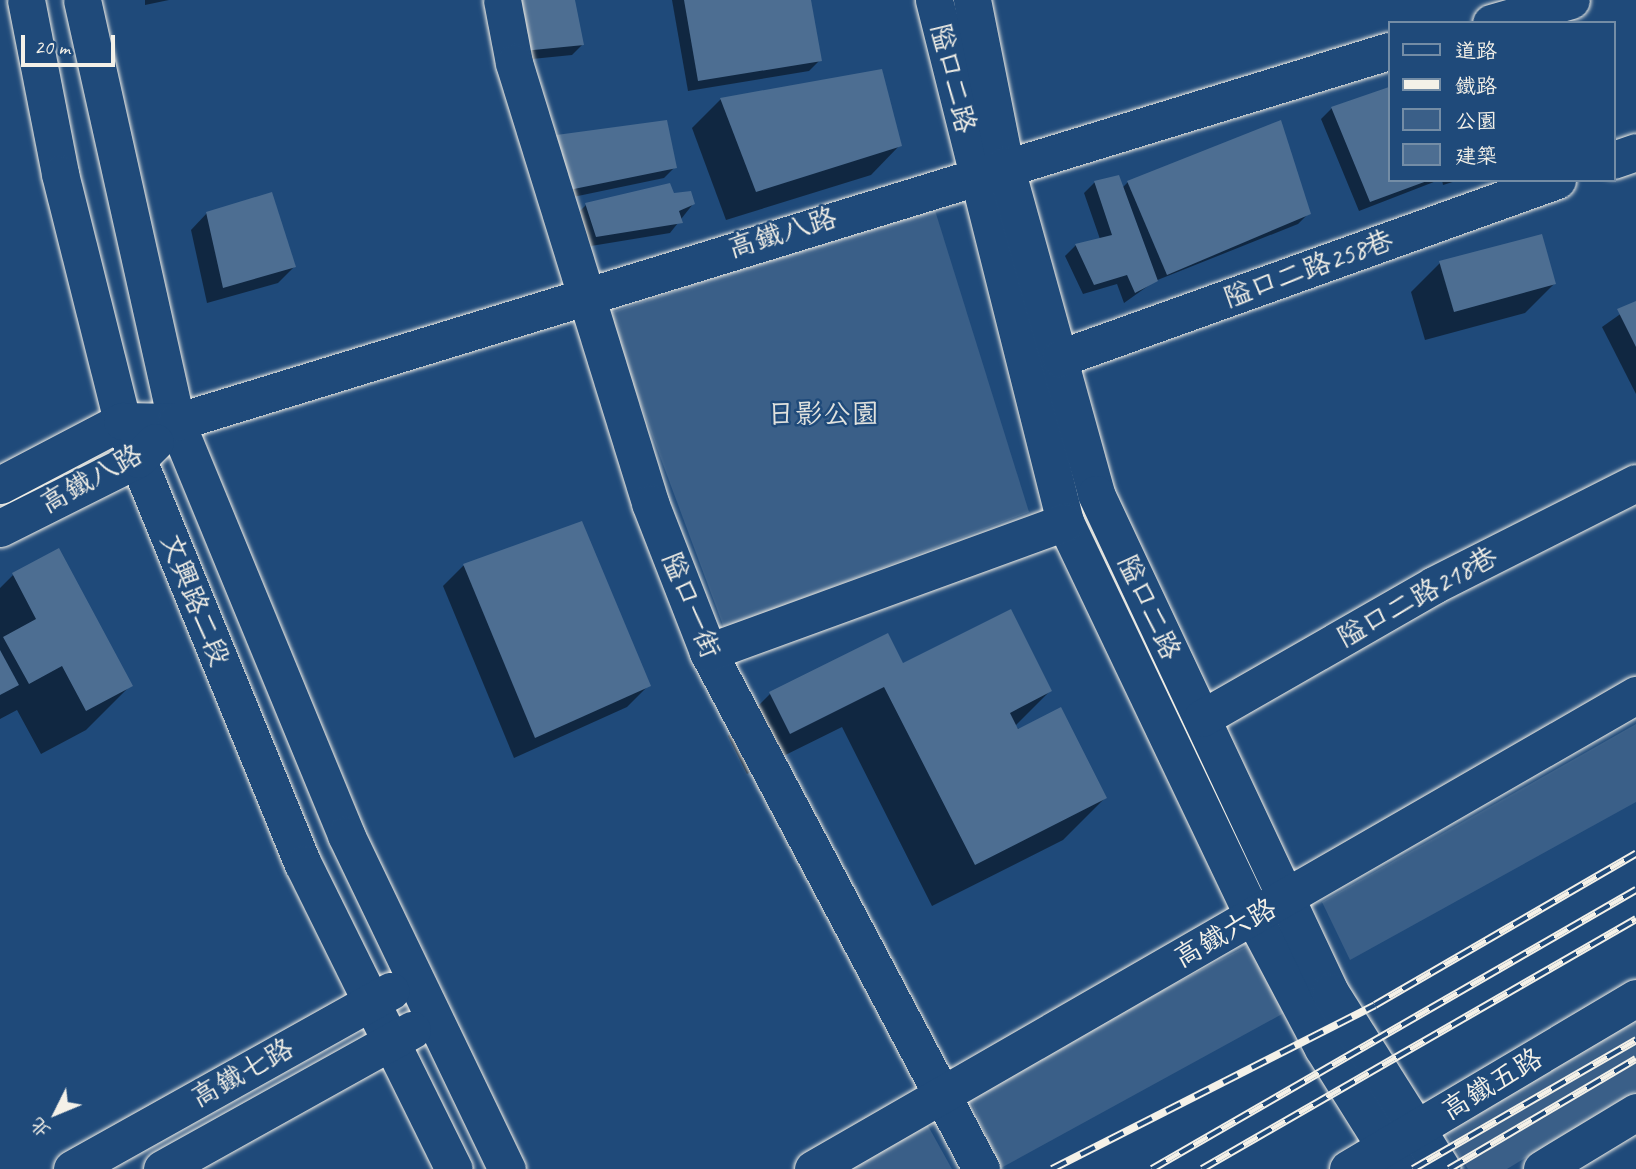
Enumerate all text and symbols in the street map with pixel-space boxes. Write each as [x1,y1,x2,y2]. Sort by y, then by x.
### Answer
street label: 隘口二路 [923,20,983,136]
scale bar [24,21,119,65]
legend [1388,21,1615,182]
text: 20 m [34,34,70,60]
text: 道路 [1455,38,1497,64]
text: 鐵路 [1455,73,1497,99]
text: 公園 [1455,108,1497,134]
text: 建築 [1455,143,1497,169]
street label: 高鐵八路 [724,201,840,265]
street label: 隘口二路258巷 [1219,223,1397,315]
park label: 日影公園 [767,397,879,431]
street label: 高鐵八路 [34,437,148,521]
street label: 文興路二段 [153,529,237,671]
street label: 隘口二路218巷 [1331,539,1503,655]
street label: 隘口一街 [654,547,728,663]
street label: 隘口二路 [1110,549,1188,665]
street label: 高鐵六路 [1168,891,1282,975]
street label: 高鐵七路 [185,1031,299,1115]
street label: 高鐵五路 [1435,1041,1549,1127]
north arrow [21,1078,91,1148]
text: 北 [25,1112,56,1142]

